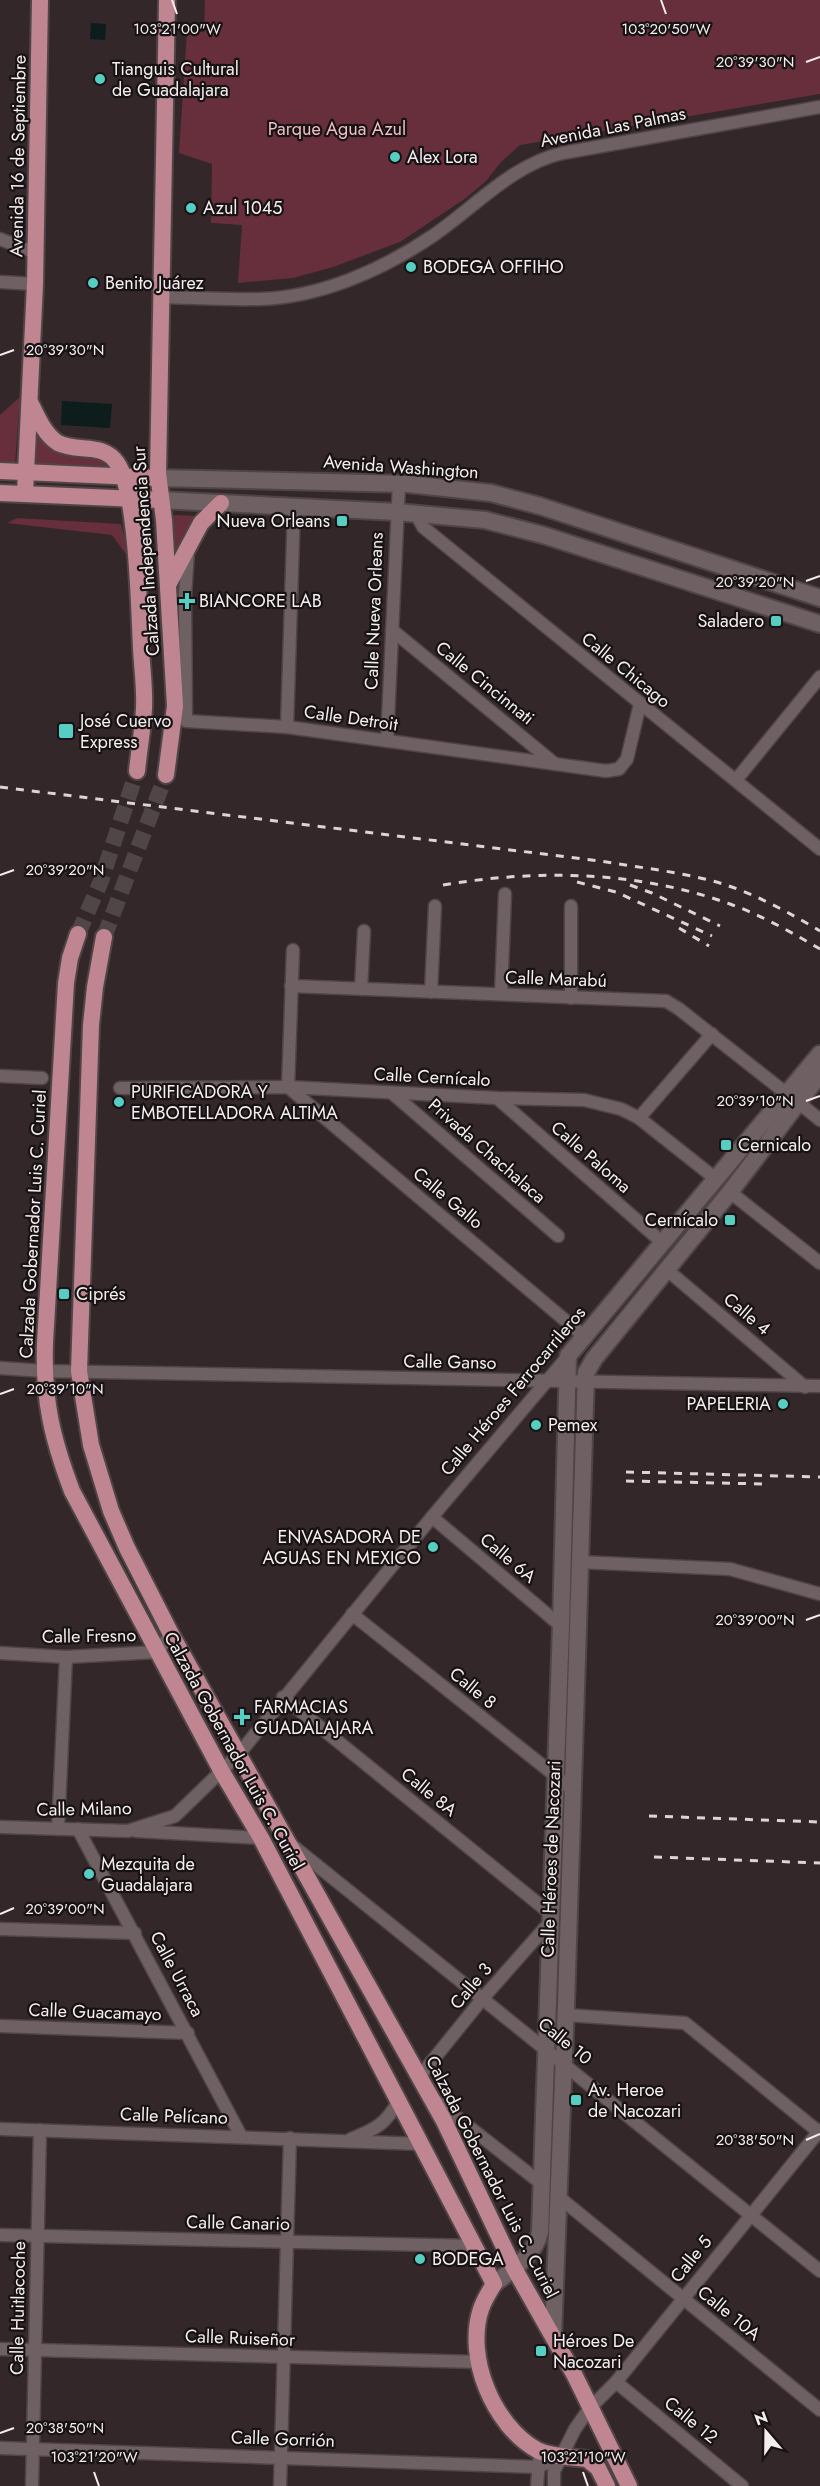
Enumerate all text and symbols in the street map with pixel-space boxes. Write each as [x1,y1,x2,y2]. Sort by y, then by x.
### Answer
text: 103°21'00"W [133,18,221,40]
text: 103°20'50"W [621,18,711,40]
text: 20°39'30"N [716,51,794,73]
street label: Avenida 16 de Septiembre [3,55,33,257]
place label: Tianguis Cultural de Guadalajara [112,56,239,103]
marker: Tianguis Cultural de Guadalajara [93,72,107,86]
street label: Avenida Las Palmas [538,100,688,154]
park label: Parque Agua Azul [268,116,406,142]
place label: Alex Lora [407,144,478,170]
marker: Alex Lora [388,150,402,164]
place label: Azul 1045 [203,195,282,221]
marker: Azul 1045 [184,201,198,215]
place label: BODEGA OFFIHO [423,254,564,280]
marker: BODEGA OFFIHO [404,260,418,274]
place label: Benito Juárez [105,270,204,296]
marker: Benito Juárez [86,276,100,290]
text: 20°39'30"N [26,339,104,361]
street label: Calzada Independencia Sur [126,444,166,657]
street label: Avenida Washington [322,449,480,485]
place label: Nueva Orleans [216,508,330,534]
marker: Nueva Orleans [335,514,349,528]
street label: Calle Nueva Orleans [358,532,390,690]
text: 20°39'20"N [716,571,794,593]
place label: BIANCORE LAB [199,588,322,614]
marker: BIANCORE LAB [180,594,194,608]
place label: Saladero [697,608,764,634]
marker: Saladero [769,614,783,628]
street label: Calle Chicago [576,626,676,714]
street label: Calle Cincinnati [430,635,540,731]
street label: Calle Detroit [302,699,400,738]
place label: José Cuervo Express [78,708,171,755]
marker: José Cuervo Express [57,722,75,740]
text: 20°39'20"N [26,859,104,881]
street label: Calle Marabú [505,964,607,994]
street label: Calle Cernícalo [373,1061,491,1093]
place label: PURIFICADORA Y EMBOTELLADORA ALTIMA [131,1079,338,1126]
street label: Calzada Gobernador Luis C. Curiel [13,1089,53,1359]
text: 20°39'10"N [716,1090,794,1112]
street label: Privada Chachalaca [422,1092,552,1210]
marker: PURIFICADORA Y EMBOTELLADORA ALTIMA [112,1095,126,1109]
street label: Calle Paloma [545,1115,637,1199]
place label: Cernicalo [738,1132,811,1158]
marker: Cernicalo [719,1138,733,1152]
street label: Calle Gallo [407,1161,489,1235]
place label: Cernícalo [645,1207,718,1233]
marker: Cernícalo [723,1213,737,1227]
place label: Ciprés [76,1281,126,1307]
marker: Ciprés [57,1287,71,1301]
street label: Calle 4 [718,1287,776,1341]
street label: Calle Héroes Ferrocarrileros [434,1301,592,1481]
street label: Calle Ganso [403,1348,497,1376]
text: 20°39'10"N [26,1378,104,1400]
place label: PAPELERIA [686,1391,771,1417]
marker: PAPELERIA [776,1397,790,1411]
place label: Pemex [548,1412,598,1438]
marker: Pemex [529,1418,543,1432]
place label: ENVASADORA DE AGUAS EN MEXICO [263,1524,421,1571]
street label: Calle 6A [474,1527,542,1589]
marker: ENVASADORA DE AGUAS EN MEXICO [426,1540,440,1554]
text: 20°39'00"N [715,1609,795,1631]
street label: Calle Fresno [42,1622,137,1650]
street label: Calzada Gobernador Luis C. Curiel [157,1627,311,1875]
street label: Calle 8 [444,1661,502,1715]
place label: FARMACIAS GUADALAJARA [254,1694,373,1741]
marker: FARMACIAS GUADALAJARA [235,1710,249,1724]
street label: Calle Héroes de Nacozari [535,1760,567,1958]
street label: Calle 8A [395,1761,463,1823]
street label: Calle Milano [36,1795,132,1823]
place label: Mezquita de Guadalajara [101,1851,195,1898]
marker: Mezquita de Guadalajara [82,1867,96,1881]
text: 20°39'00"N [25,1898,105,1920]
street label: Calle Urraca [144,1927,210,2021]
street label: Calle 3 [444,1957,498,2015]
street label: Calle Guacamayo [28,1997,162,2027]
street label: Calle 10 [532,2011,598,2071]
street label: Calzada Gobernador Luis C. Curiel [419,2051,565,2303]
place label: Av. Heroe de Nacozari [588,2077,682,2124]
marker: Av. Heroe de Nacozari [569,2093,583,2107]
street label: Calle Pelícano [120,2101,229,2131]
text: 20°38'50"N [716,2129,794,2151]
street label: Calle Canario [186,2209,290,2237]
street label: Calle 5 [664,2230,718,2288]
street label: Calle Huitlacoche [4,2241,32,2375]
place label: BODEGA [432,2246,504,2272]
marker: BODEGA [413,2252,427,2266]
street label: Calle 10A [692,2279,766,2347]
street label: Calle Ruiseñor [185,2323,296,2353]
place label: Héroes De Nacozari [553,2328,634,2375]
marker: Héroes De Nacozari [534,2344,548,2358]
street label: Calle 12 [659,2390,723,2450]
north arrow [736,2402,796,2462]
text: N [751,2405,771,2431]
text: 20°38'50"N [26,2417,104,2439]
street label: Calle Gorrión [231,2424,335,2454]
text: 103°21'20"W [50,2446,138,2468]
text: 103°21'10"W [540,2446,626,2468]

